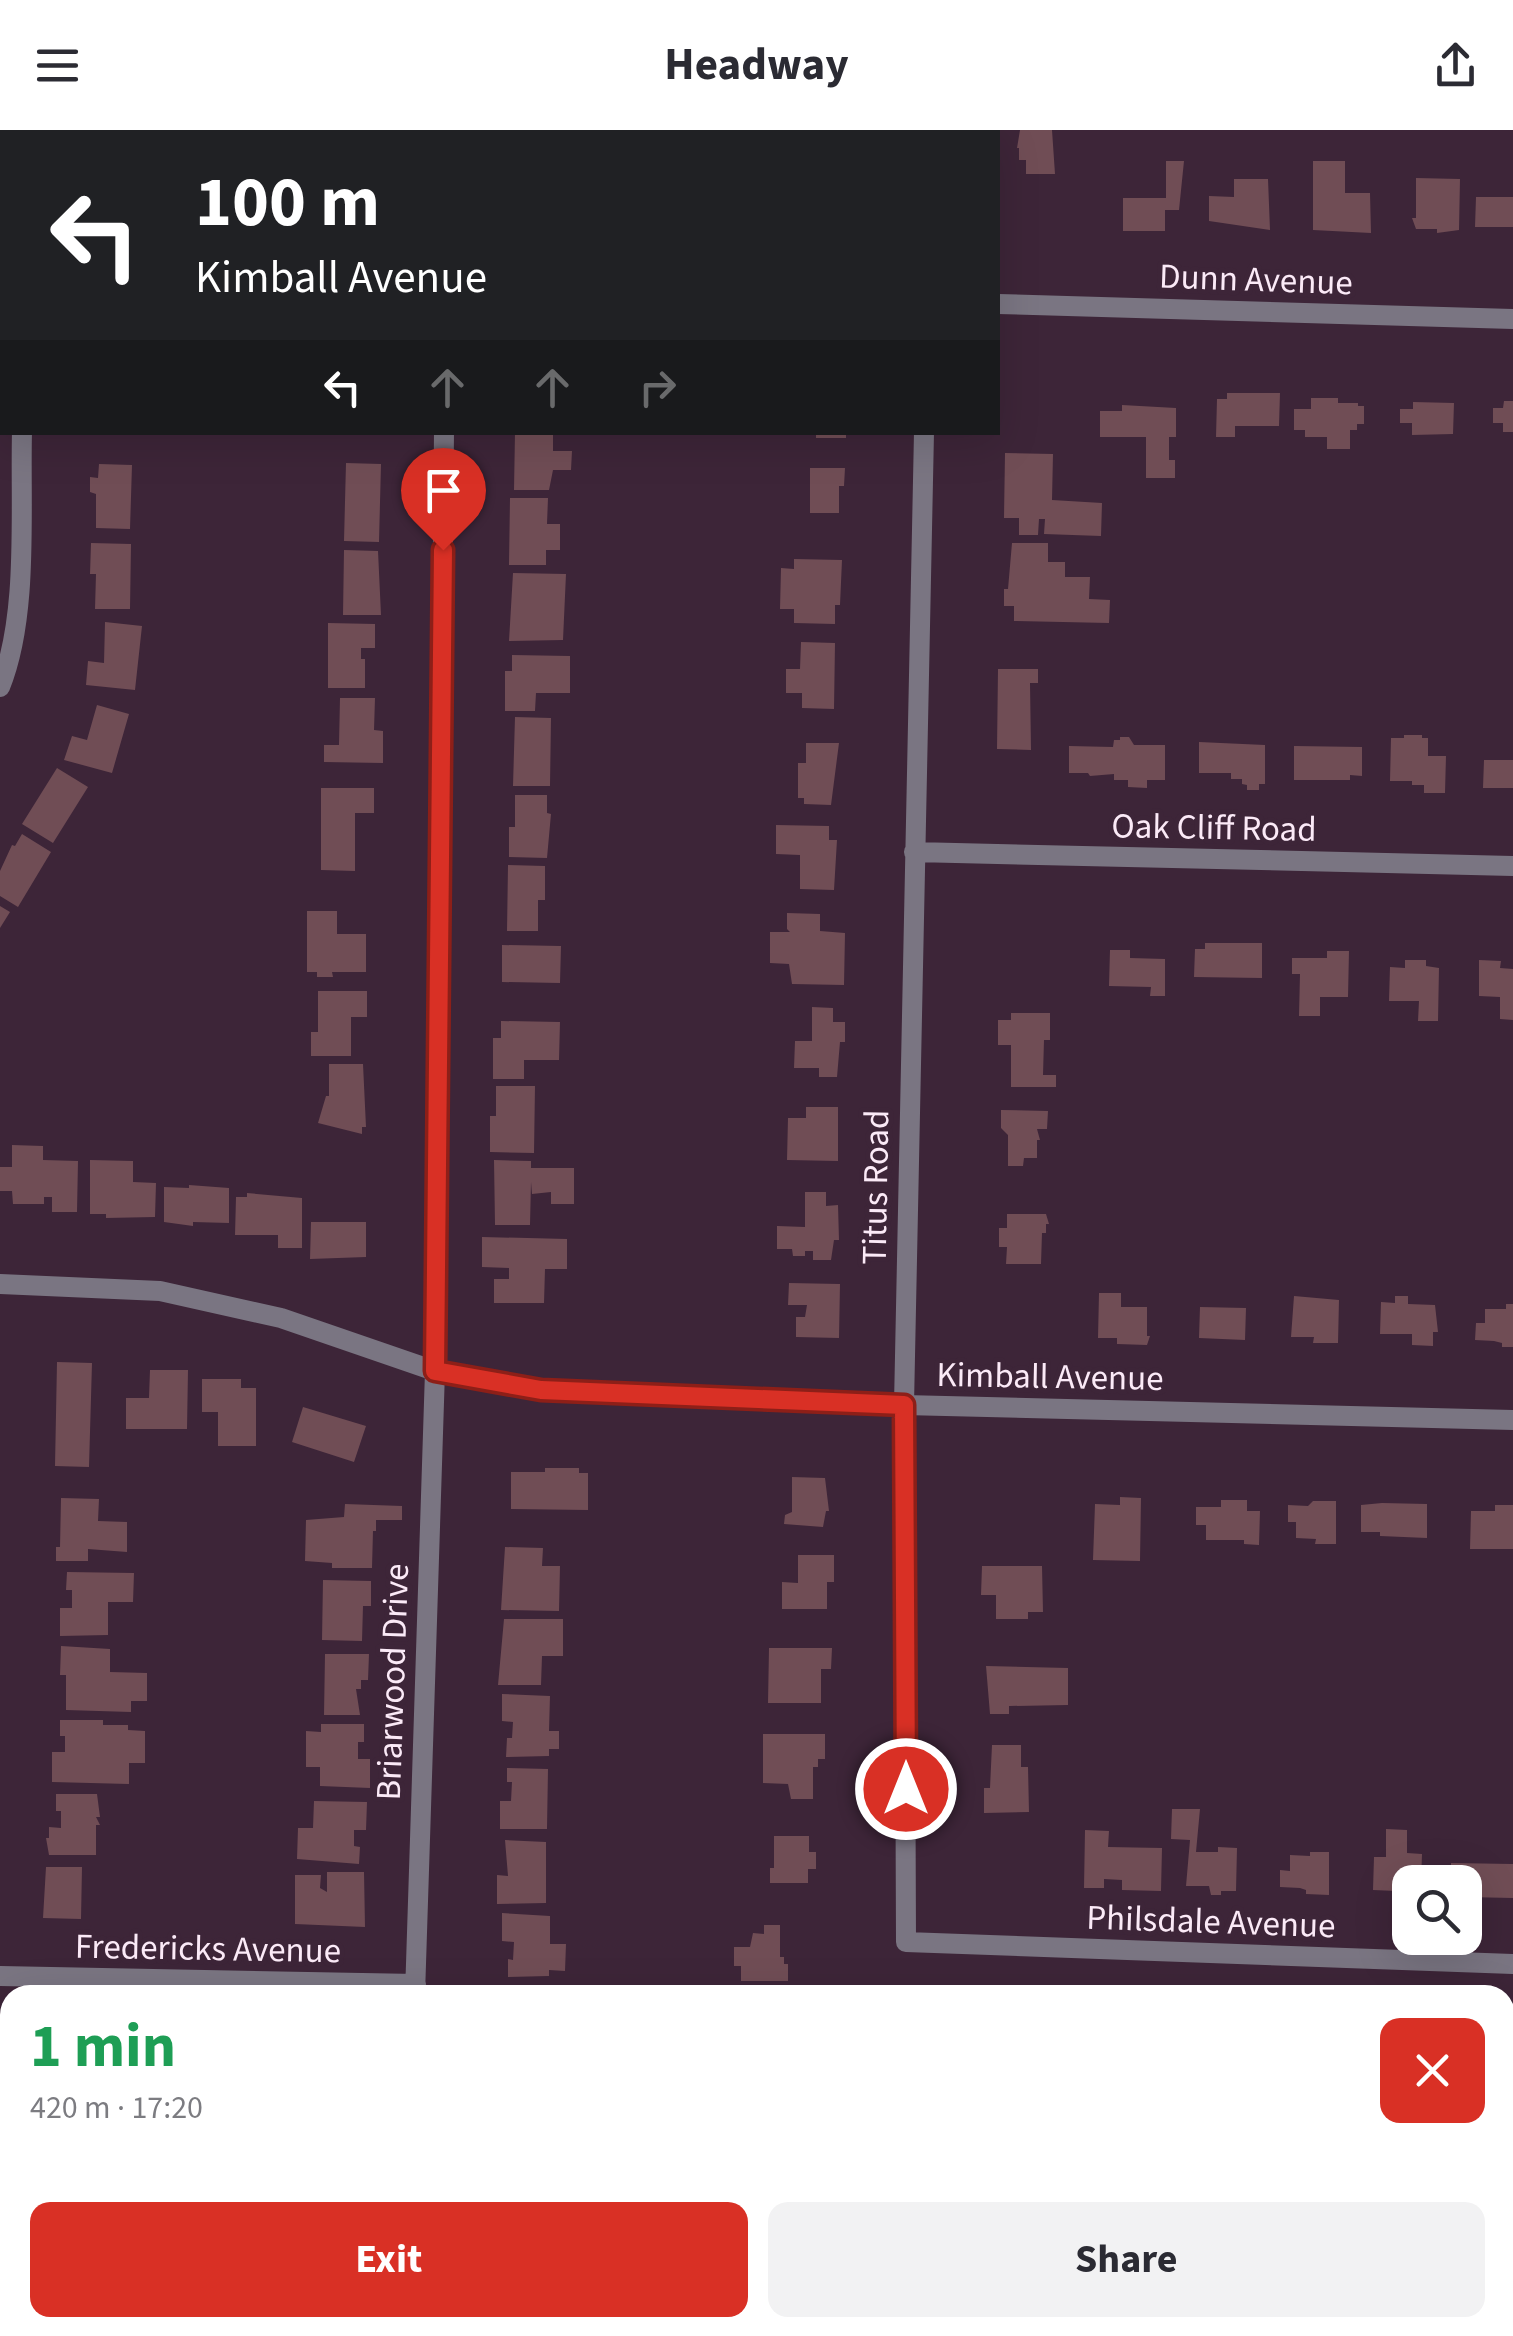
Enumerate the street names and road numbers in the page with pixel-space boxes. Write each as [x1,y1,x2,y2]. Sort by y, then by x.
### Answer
street label: Dunn Avenue [1158,252,1354,308]
street label: Oak Cliff Road [1111,801,1317,855]
street label: Titus Road [850,1109,902,1265]
street label: Kimball Avenue [936,1350,1164,1404]
street label: Briarwood Drive [364,1563,422,1801]
street label: Philsdale Avenue [1086,1893,1336,1951]
street label: Fredericks Avenue [75,1922,341,1976]

